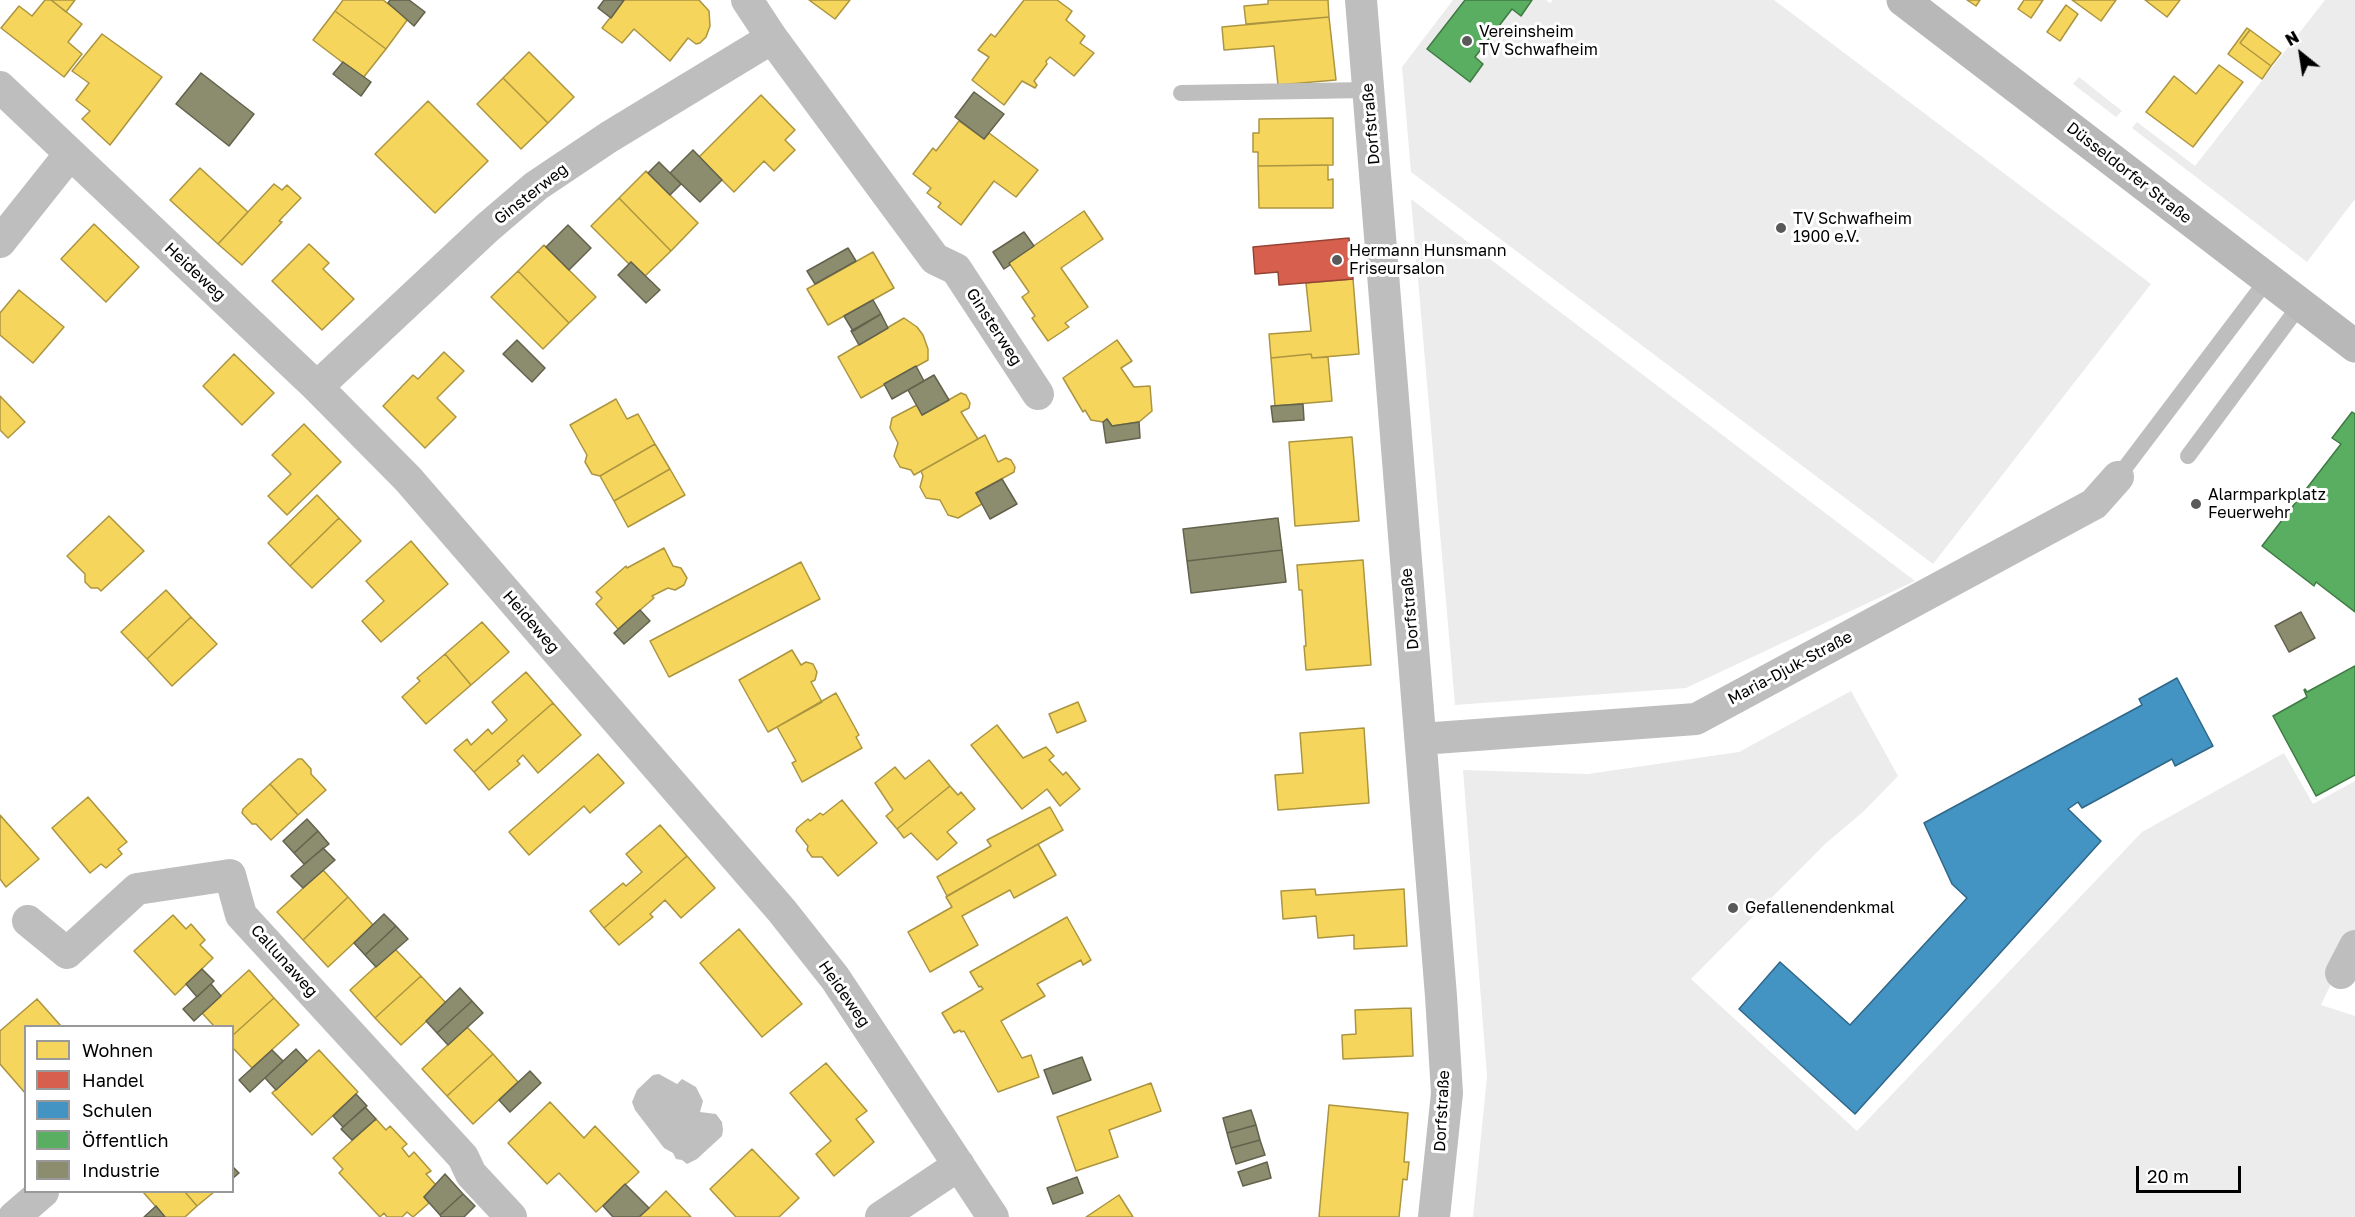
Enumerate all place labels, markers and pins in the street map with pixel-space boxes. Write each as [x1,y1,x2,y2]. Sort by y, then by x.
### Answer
place label: Vereinsheim TV Schwafheim [1479,22,1598,60]
marker: Vereinsheim TV Schwafheim [1460,34,1474,48]
place label: TV Schwafheim 1900 e.V. [1793,209,1912,247]
marker: TV Schwafheim 1900 e.V. [1774,221,1788,235]
place label: Hermann Hunsmann Friseursalon [1349,241,1507,279]
marker: Hermann Hunsmann Friseursalon [1330,253,1344,267]
place label: Alarmparkplatz Feuerwehr [2208,485,2326,523]
marker: Alarmparkplatz Feuerwehr [2189,497,2203,511]
place label: Gefallenendenkmal [1745,898,1895,918]
marker: Gefallenendenkmal [1726,901,1740,915]

